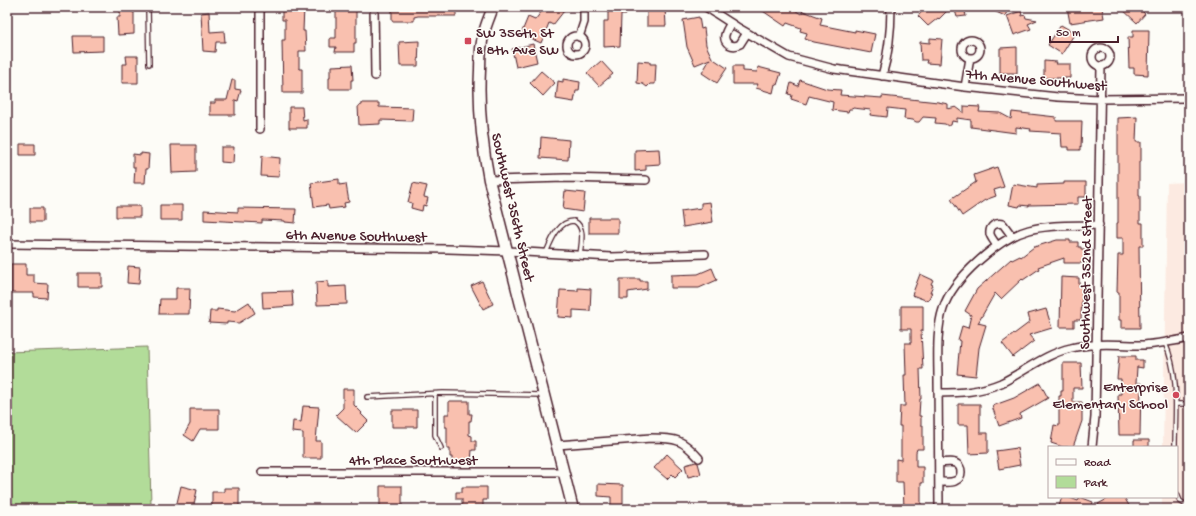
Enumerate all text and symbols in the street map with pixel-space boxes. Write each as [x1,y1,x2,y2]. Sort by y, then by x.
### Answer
scale bar [1050,18,1118,44]
place label: SW 356th St & 8th Ave SW [476,25,559,60]
text: 50 m [1056,27,1081,41]
marker: SW 356th St & 8th Ave SW [463,36,473,46]
street label: 7th Avenue Southwest [964,66,1109,96]
street label: Southwest 356th Street [486,132,538,285]
street label: Southwest 352nd Street [1077,195,1097,350]
street label: 6th Avenue Southwest [285,227,428,247]
place label: Enterprise Elementary School [1052,379,1168,414]
marker: Enterprise Elementary School [1171,390,1181,400]
legend [1048,446,1178,498]
street label: 4th Place Southwest [349,452,479,470]
text: Road [1084,457,1111,471]
text: Park [1083,477,1109,491]

